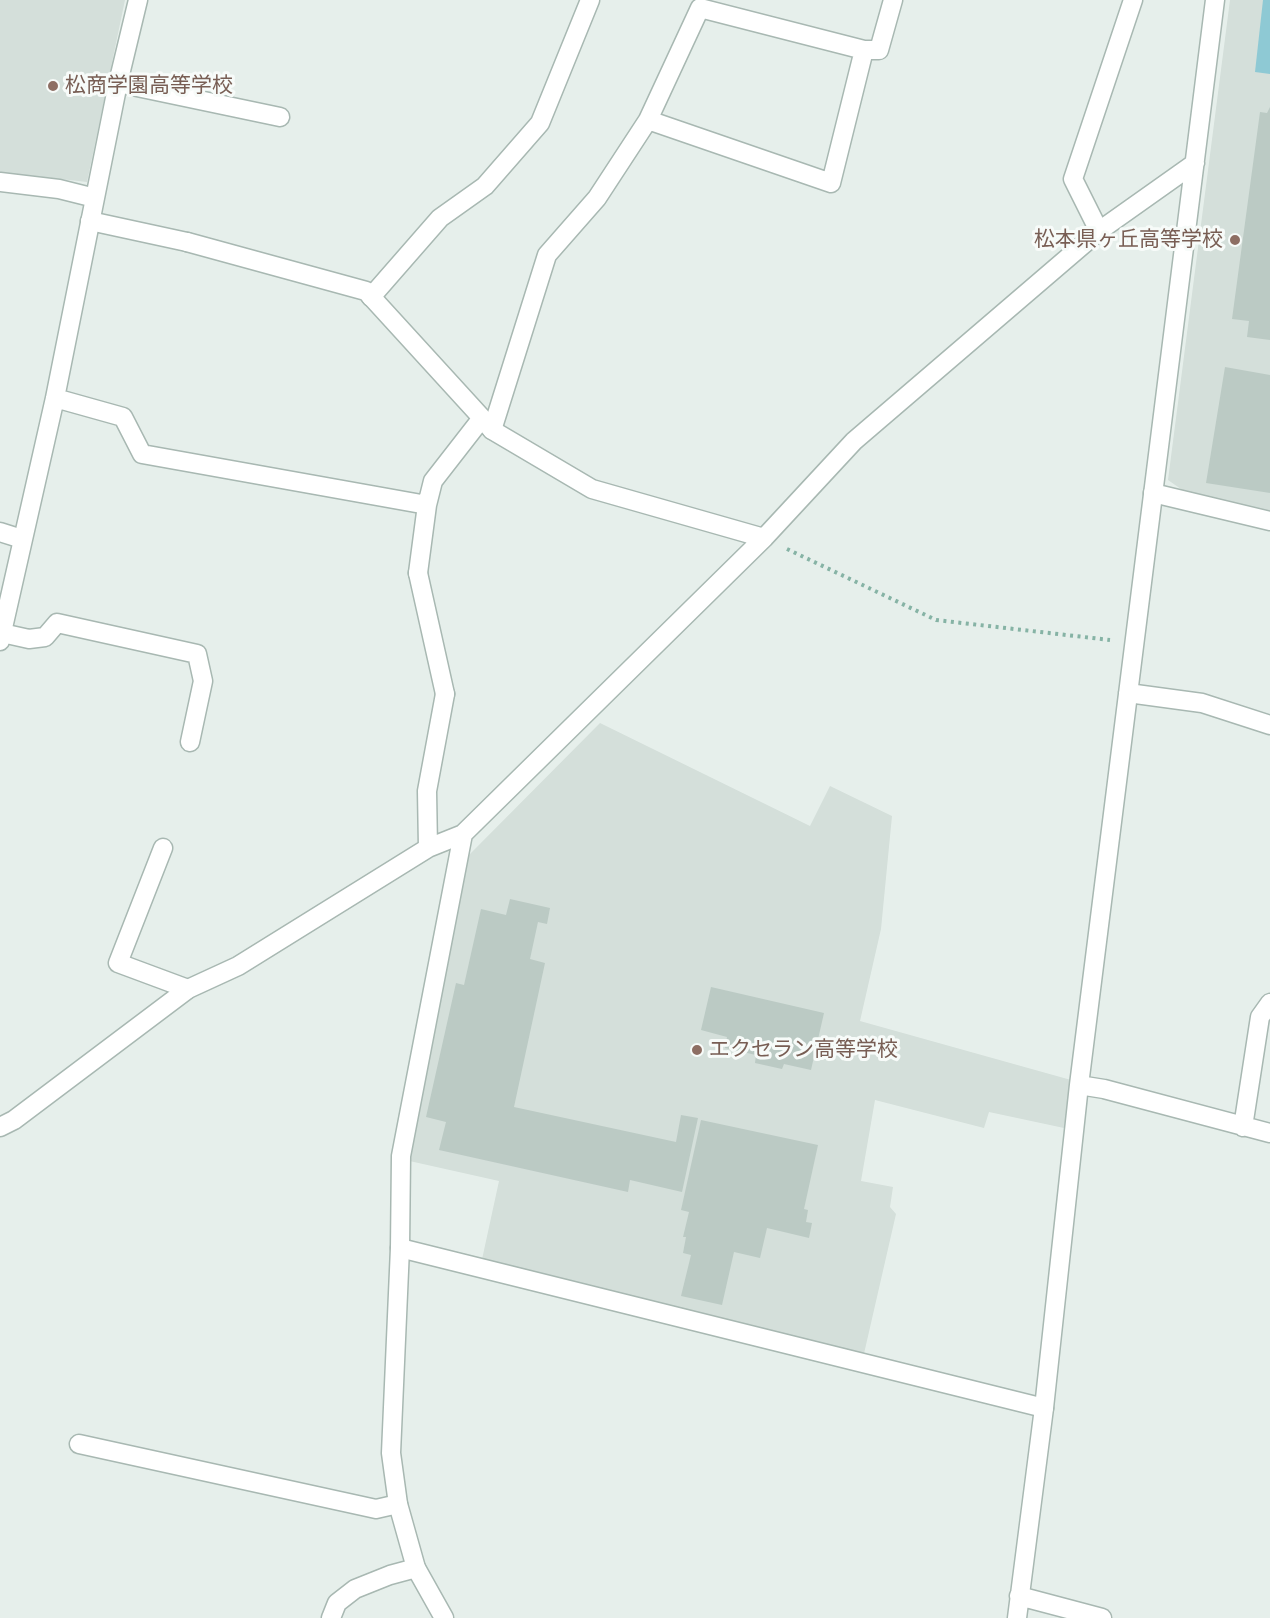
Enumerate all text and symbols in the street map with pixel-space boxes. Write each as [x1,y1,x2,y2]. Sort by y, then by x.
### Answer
place label: 松商学園高等学校 [65,73,233,99]
marker: 松商学園高等学校 [46,79,60,93]
place label: 松本県ヶ丘高等学校 [1034,227,1223,253]
marker: 松本県ヶ丘高等学校 [1228,233,1242,247]
place label: エクセラン高等学校 [709,1037,898,1063]
marker: エクセラン高等学校 [690,1043,704,1057]

